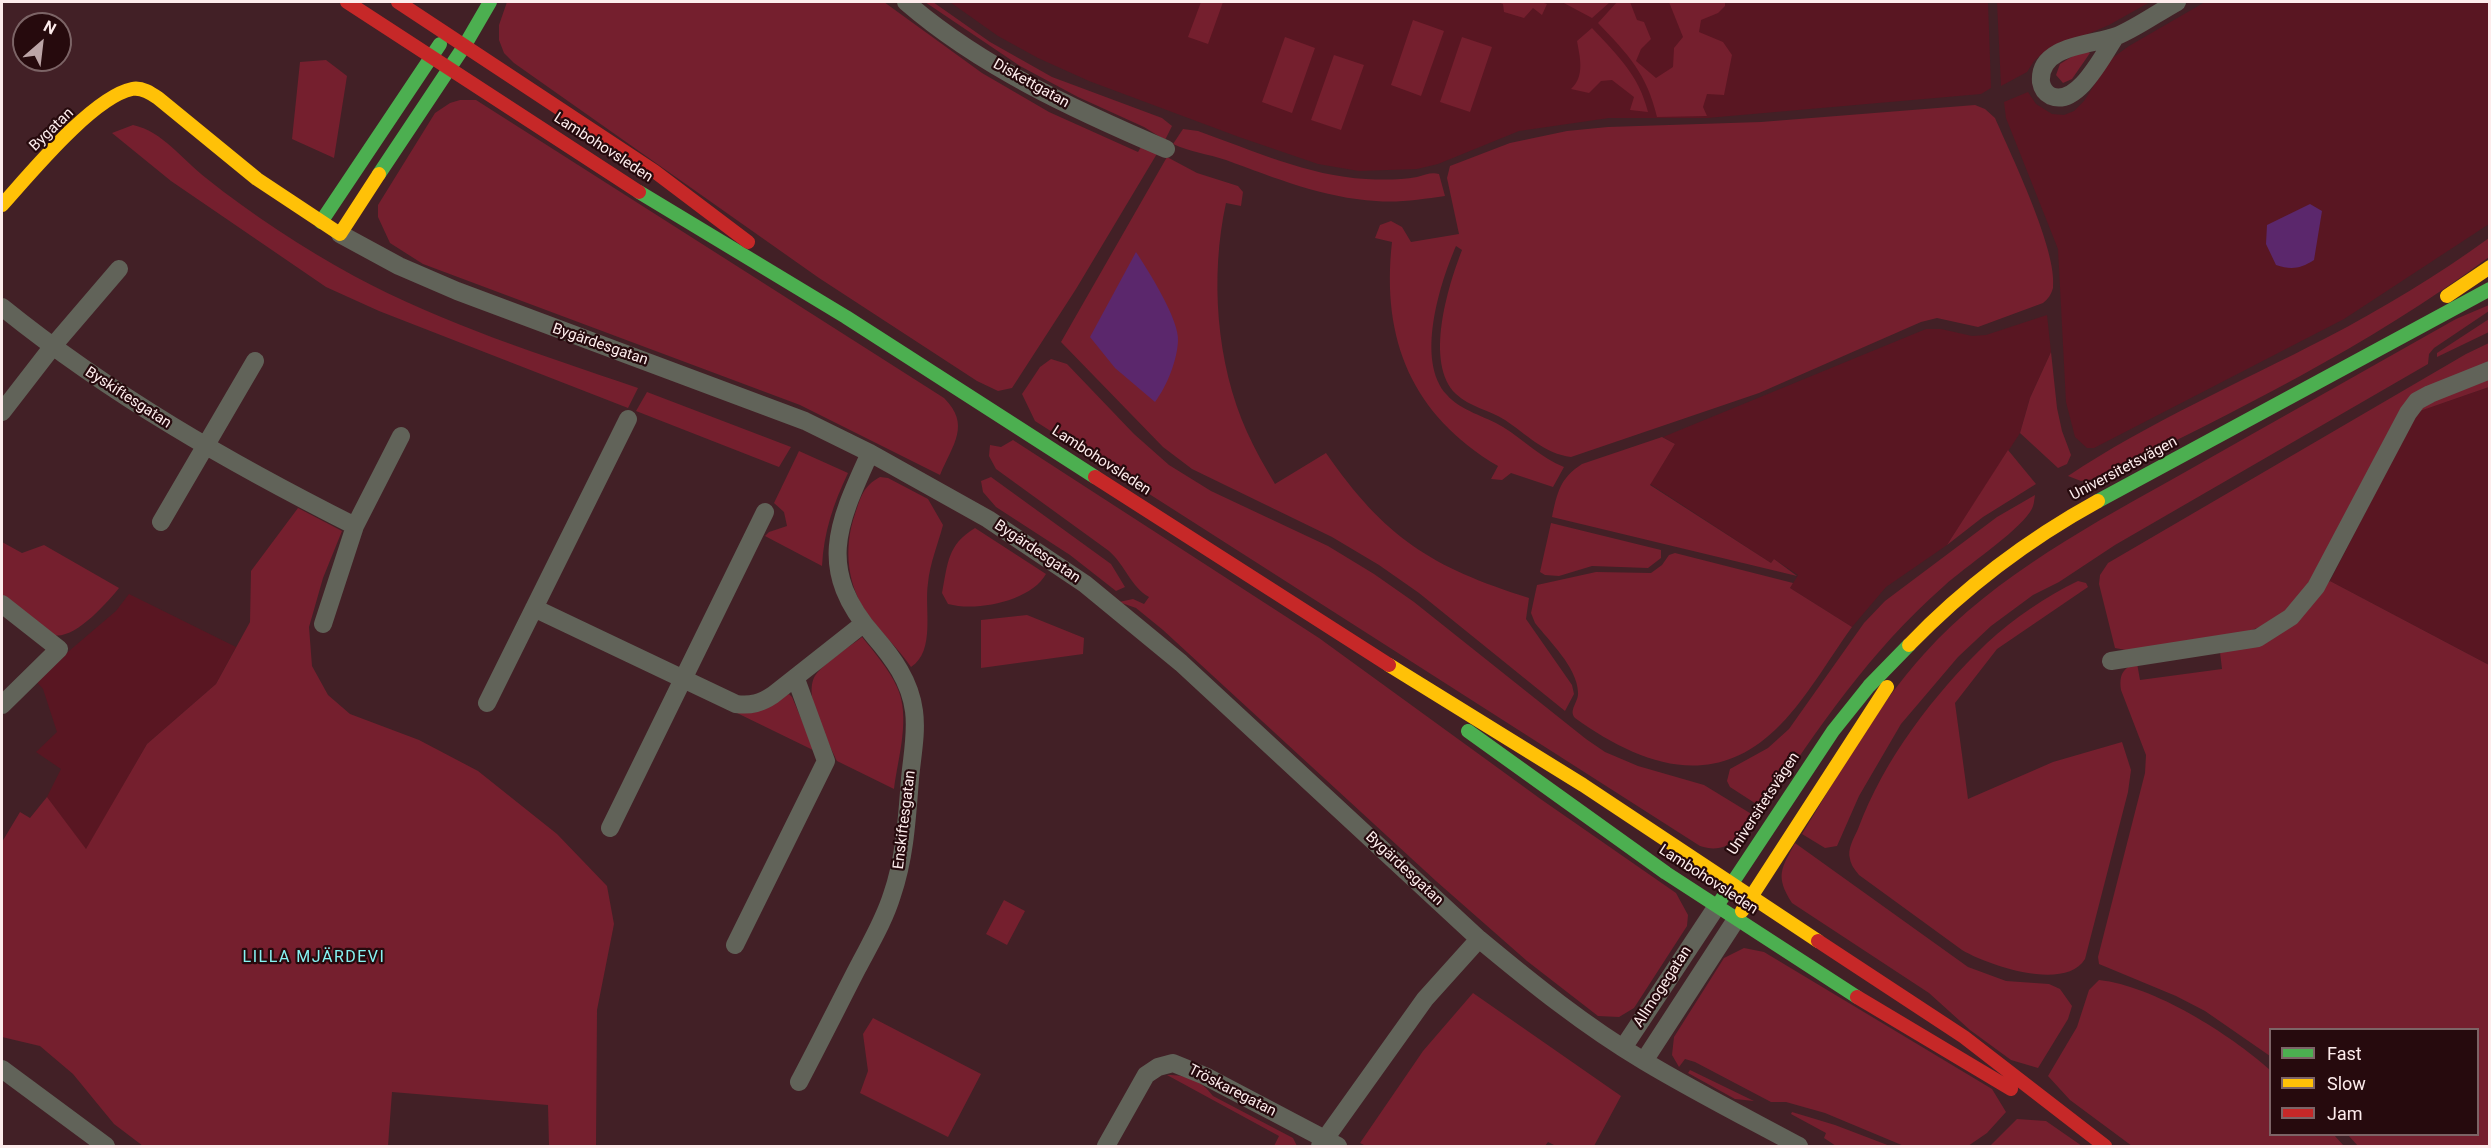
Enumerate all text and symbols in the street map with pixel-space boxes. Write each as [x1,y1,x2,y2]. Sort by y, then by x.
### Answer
north arrow [12,12,72,72]
text: N [40,16,59,38]
street label: Diskettgatan [990,56,1072,112]
street label: Bygatan [26,105,78,155]
street label: Lambohovsleden [550,109,656,187]
street label: Bygärdesgatan [550,320,650,370]
street label: Byskiftesgatan [82,363,174,433]
street label: Lambohovsleden [1048,422,1154,500]
street label: Universitetsvägen [2067,433,2181,505]
street label: Bygärdesgatan [991,517,1083,587]
street label: Universitetsvägen [1724,749,1804,859]
street label: Enskiftesgatan [890,769,920,871]
street label: Bygärdesgatan [1361,828,1447,910]
street label: Lambohovsleden [1655,841,1761,919]
street label: Allmogegatan [1630,943,1696,1031]
district label: LILLA MJÄRDEVI [243,948,385,968]
legend [2269,1028,2479,1136]
text: Fast [2327,1043,2362,1064]
street label: Tröskaregatan [1185,1061,1279,1121]
text: Slow [2327,1073,2366,1094]
text: Jam [2327,1103,2363,1124]

